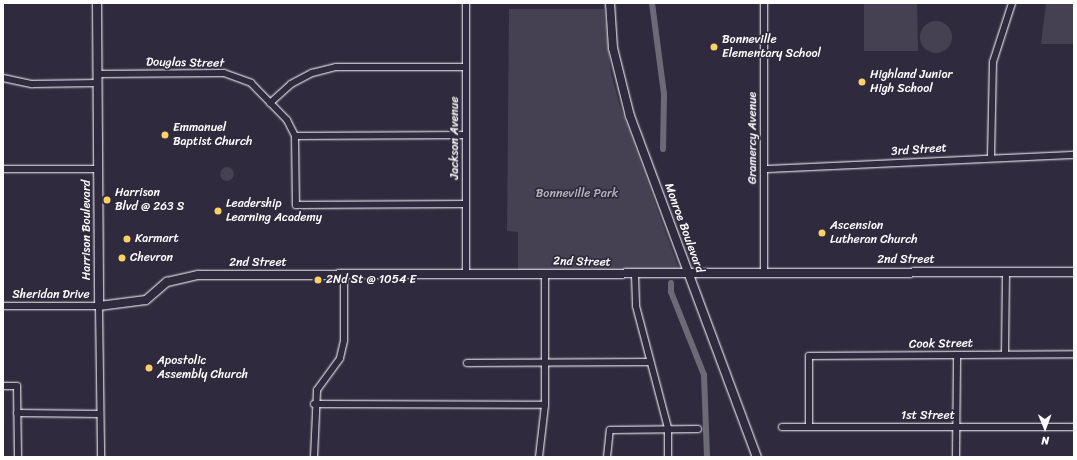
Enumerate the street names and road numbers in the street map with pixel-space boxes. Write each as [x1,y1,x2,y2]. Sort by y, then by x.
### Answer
street label: Douglas Street [146,55,224,71]
street label: Gramercy Avenue [746,92,760,184]
street label: Jackson Avenue [448,97,462,179]
street label: 3rd Street [891,141,947,159]
street label: Harrison Boulevard [80,180,94,280]
street label: Monroe Boulevard [661,181,707,275]
street label: 2nd Street [877,253,935,267]
street label: 2nd Street [553,254,611,270]
street label: 2nd Street [229,256,287,270]
street label: Sheridan Drive [12,288,90,302]
street label: Cook Street [909,336,973,352]
street label: 1st Street [901,409,955,423]

